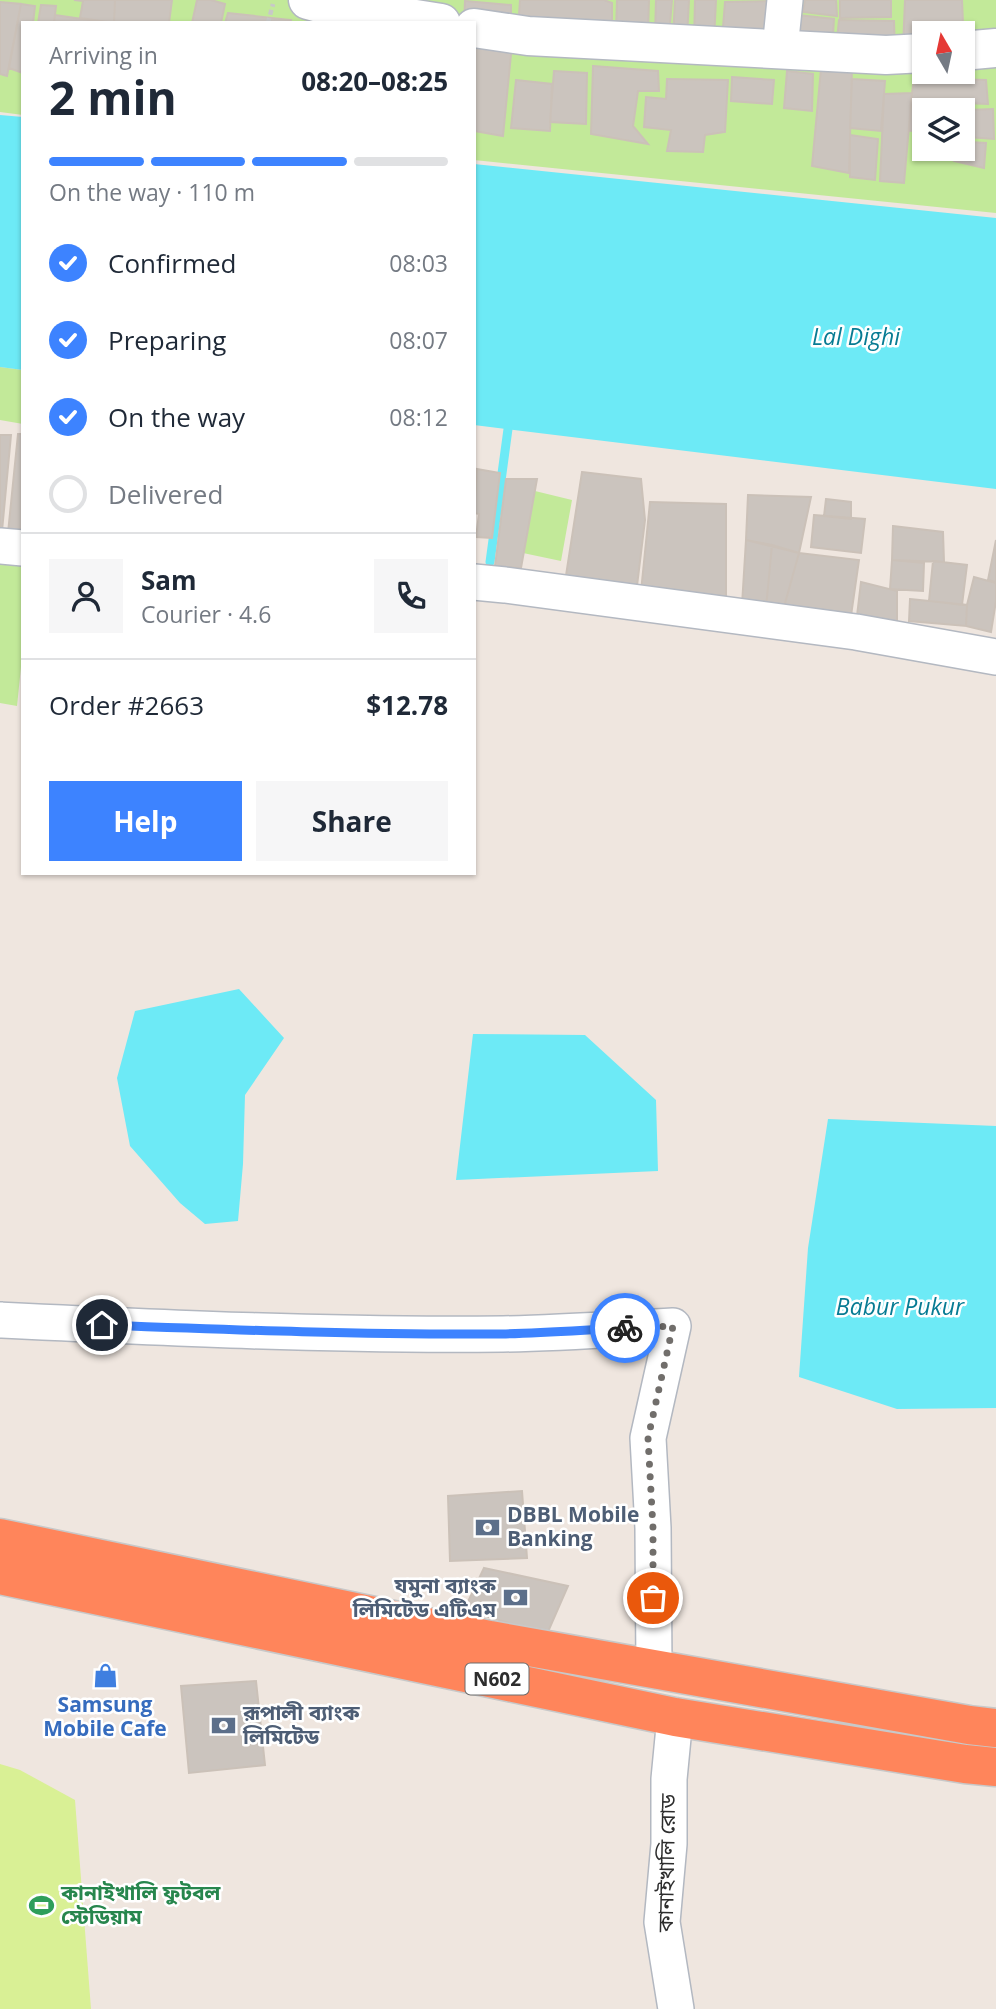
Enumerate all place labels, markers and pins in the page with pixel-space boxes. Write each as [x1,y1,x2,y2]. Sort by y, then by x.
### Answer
pin [72,1295,132,1355]
place label: DBBL Mobile Banking [507,1500,639,1552]
bank icon: DBBL Mobile Banking [473,1513,501,1541]
pin [623,1568,683,1628]
place label: যমুনা ব্যাংক লিমিটেড এটিএম [352,1571,497,1623]
bank icon: যমুনা ব্যাংক লিমিটেড এটিএম [502,1584,530,1612]
shop icon: Samsung Mobile Cafe [91,1662,119,1690]
place label: Samsung Mobile Cafe [43,1690,167,1742]
place label: রূপালী ব্যাংক লিমিটেড [242,1698,361,1750]
bank icon: রূপালী ব্যাংক লিমিটেড [209,1711,237,1739]
place label: কানাইখালি ফুটবল স্টেডিয়াম [60,1878,222,1930]
sports icon: কানাইখালি ফুটবল স্টেডিয়াম [27,1891,55,1919]

